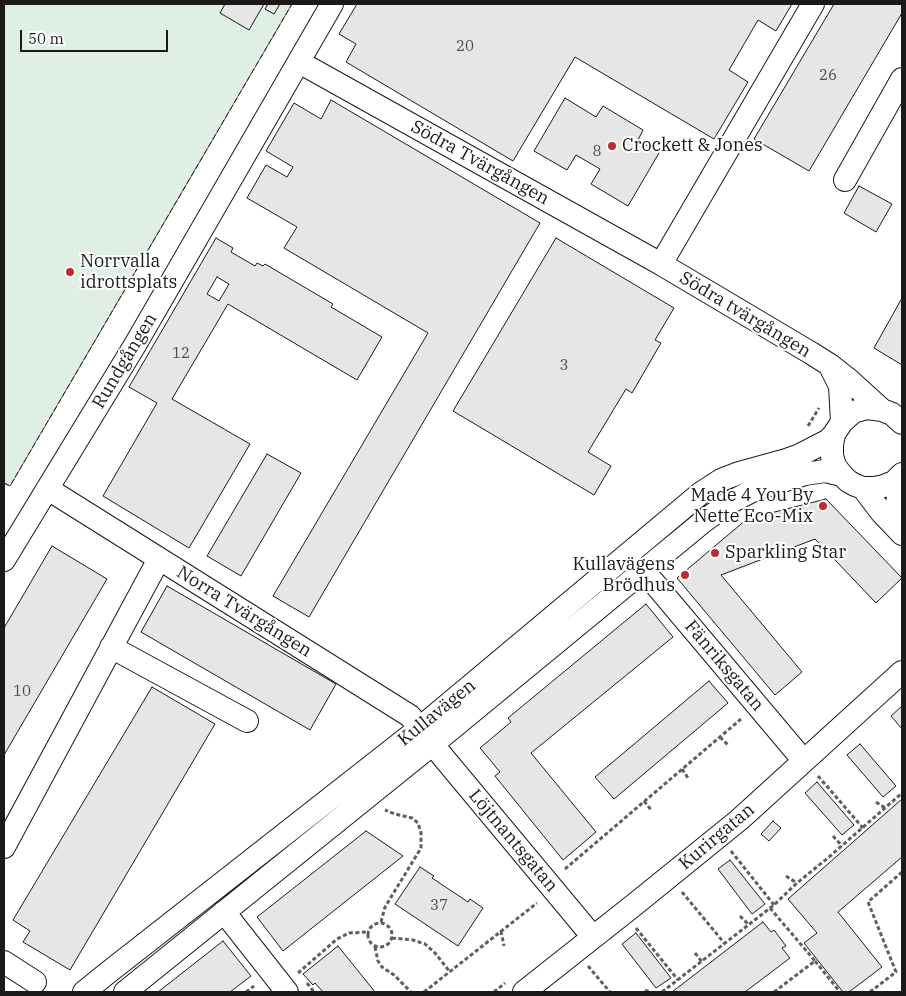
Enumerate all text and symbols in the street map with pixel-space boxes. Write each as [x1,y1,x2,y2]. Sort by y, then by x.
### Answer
scale bar [22,20,170,52]
text: 50 m [28,29,64,48]
house number: 20 [456,38,474,56]
house number: 26 [819,67,837,85]
street label: Södra Tvärgången [407,116,553,210]
place label: Crockett & Jones [622,135,763,157]
marker: Crockett & Jones [606,140,618,152]
house number: 8 [593,143,601,161]
place label: Norrvalla idrottsplats [80,251,177,294]
marker: Norrvalla idrottsplats [64,266,76,278]
street label: Södra tvärgången [675,267,815,363]
street label: Rundgången [88,309,162,413]
house number: 12 [172,345,190,363]
house number: 3 [560,357,568,375]
place label: Made 4 You By Nette Eco-Mix [691,485,813,528]
marker: Made 4 You By Nette Eco-Mix [817,500,829,512]
place label: Sparkling Star [725,542,846,564]
marker: Sparkling Star [709,547,721,559]
place label: Kullavägens Brödhus [572,554,675,596]
street label: Norra Tvärgången [173,562,315,662]
marker: Kullavägens Brödhus [679,569,691,581]
street label: Fänriksgatan [680,616,768,716]
street label: Kullavägen [394,675,480,751]
house number: 10 [13,683,31,701]
street label: Löjtnantsgatan [464,785,562,897]
street label: Kurirgatan [675,799,759,875]
house number: 37 [430,897,448,915]

